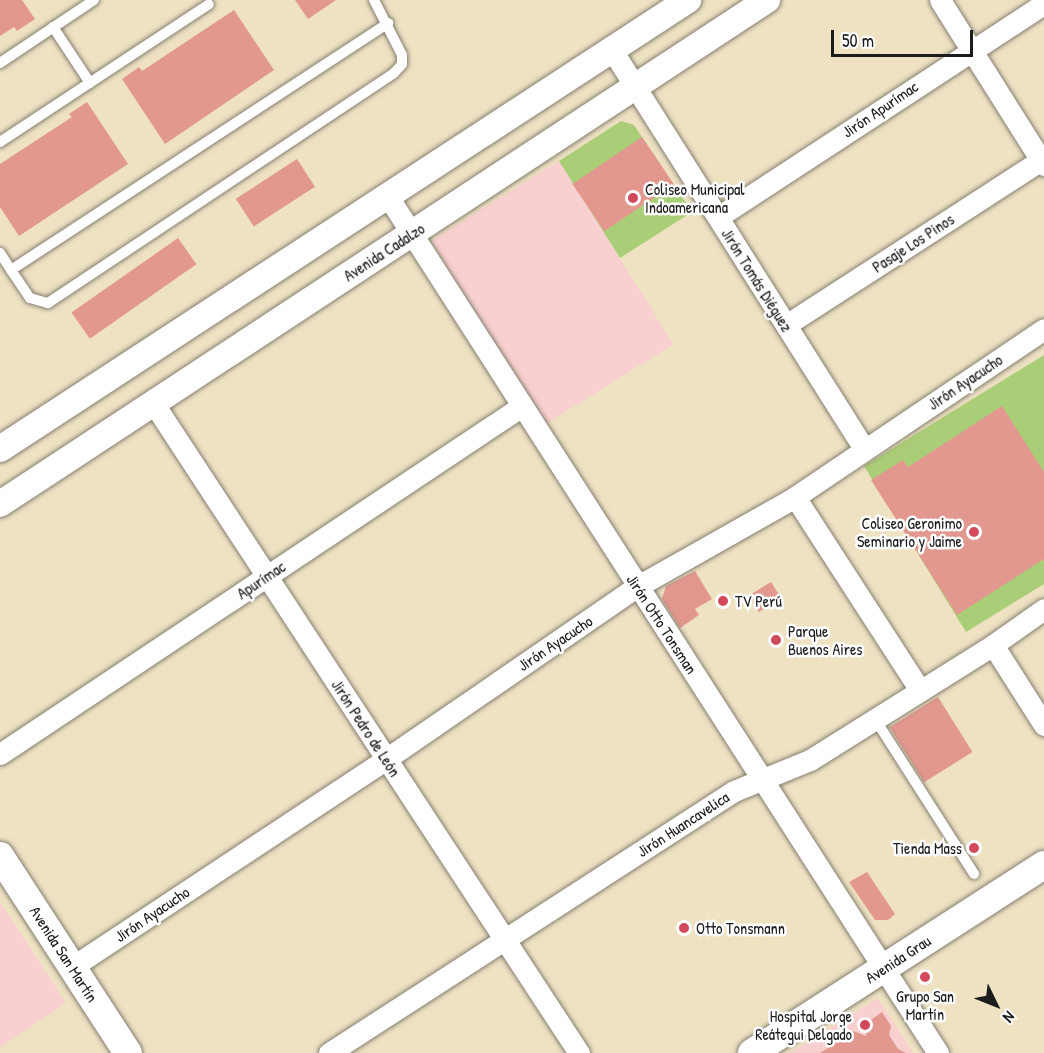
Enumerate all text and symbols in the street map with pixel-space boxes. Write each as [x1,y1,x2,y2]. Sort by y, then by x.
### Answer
scale bar [834,18,976,56]
text: 50 m [842,28,874,53]
street label: Jirón Apurímac [838,77,922,141]
place label: Coliseo Municipal Indoamericana [645,179,745,217]
marker: Coliseo Municipal Indoamericana [626,191,640,205]
street label: Pasaje Los Pinos [869,209,957,277]
street label: Avenida Cadalzo [340,219,428,285]
street label: Jirón Tomás Diéguez [718,225,796,335]
street label: Jirón Ayacucho [924,350,1006,414]
place label: Coliseo Geronimo Seminario y Jaime [857,513,962,551]
marker: Coliseo Geronimo Seminario y Jaime [967,525,981,539]
street label: Apurímac [233,557,289,603]
street label: Jirón Otto Tonsman [623,571,701,677]
place label: TV Perú [735,591,782,611]
marker: TV Perú [716,594,730,608]
street label: Jirón Ayacucho [514,611,596,675]
place label: Parque Buenos Aires [788,621,862,659]
marker: Parque Buenos Aires [769,633,783,647]
street label: Jirón Pedro de León [327,676,405,780]
street label: Jirón Huancavelica [633,787,733,861]
place label: Tienda Mass [893,838,962,858]
marker: Tienda Mass [967,841,981,855]
street label: Jirón Ayacucho [111,882,193,946]
street label: Avenida San Martín [26,902,102,1006]
place label: Otto Tonsmann [696,918,785,938]
marker: Otto Tonsmann [677,921,691,935]
street label: Avenida Grau [862,931,934,987]
marker: Grupo San Martín [918,970,932,984]
north arrow [966,975,1026,1035]
place label: Grupo San Martín [896,986,954,1024]
place label: Hospital Jorge Reátegui Delgado [755,1006,852,1044]
text: N [998,1007,1020,1028]
marker: Hospital Jorge Reátegui Delgado [856,1016,874,1034]

